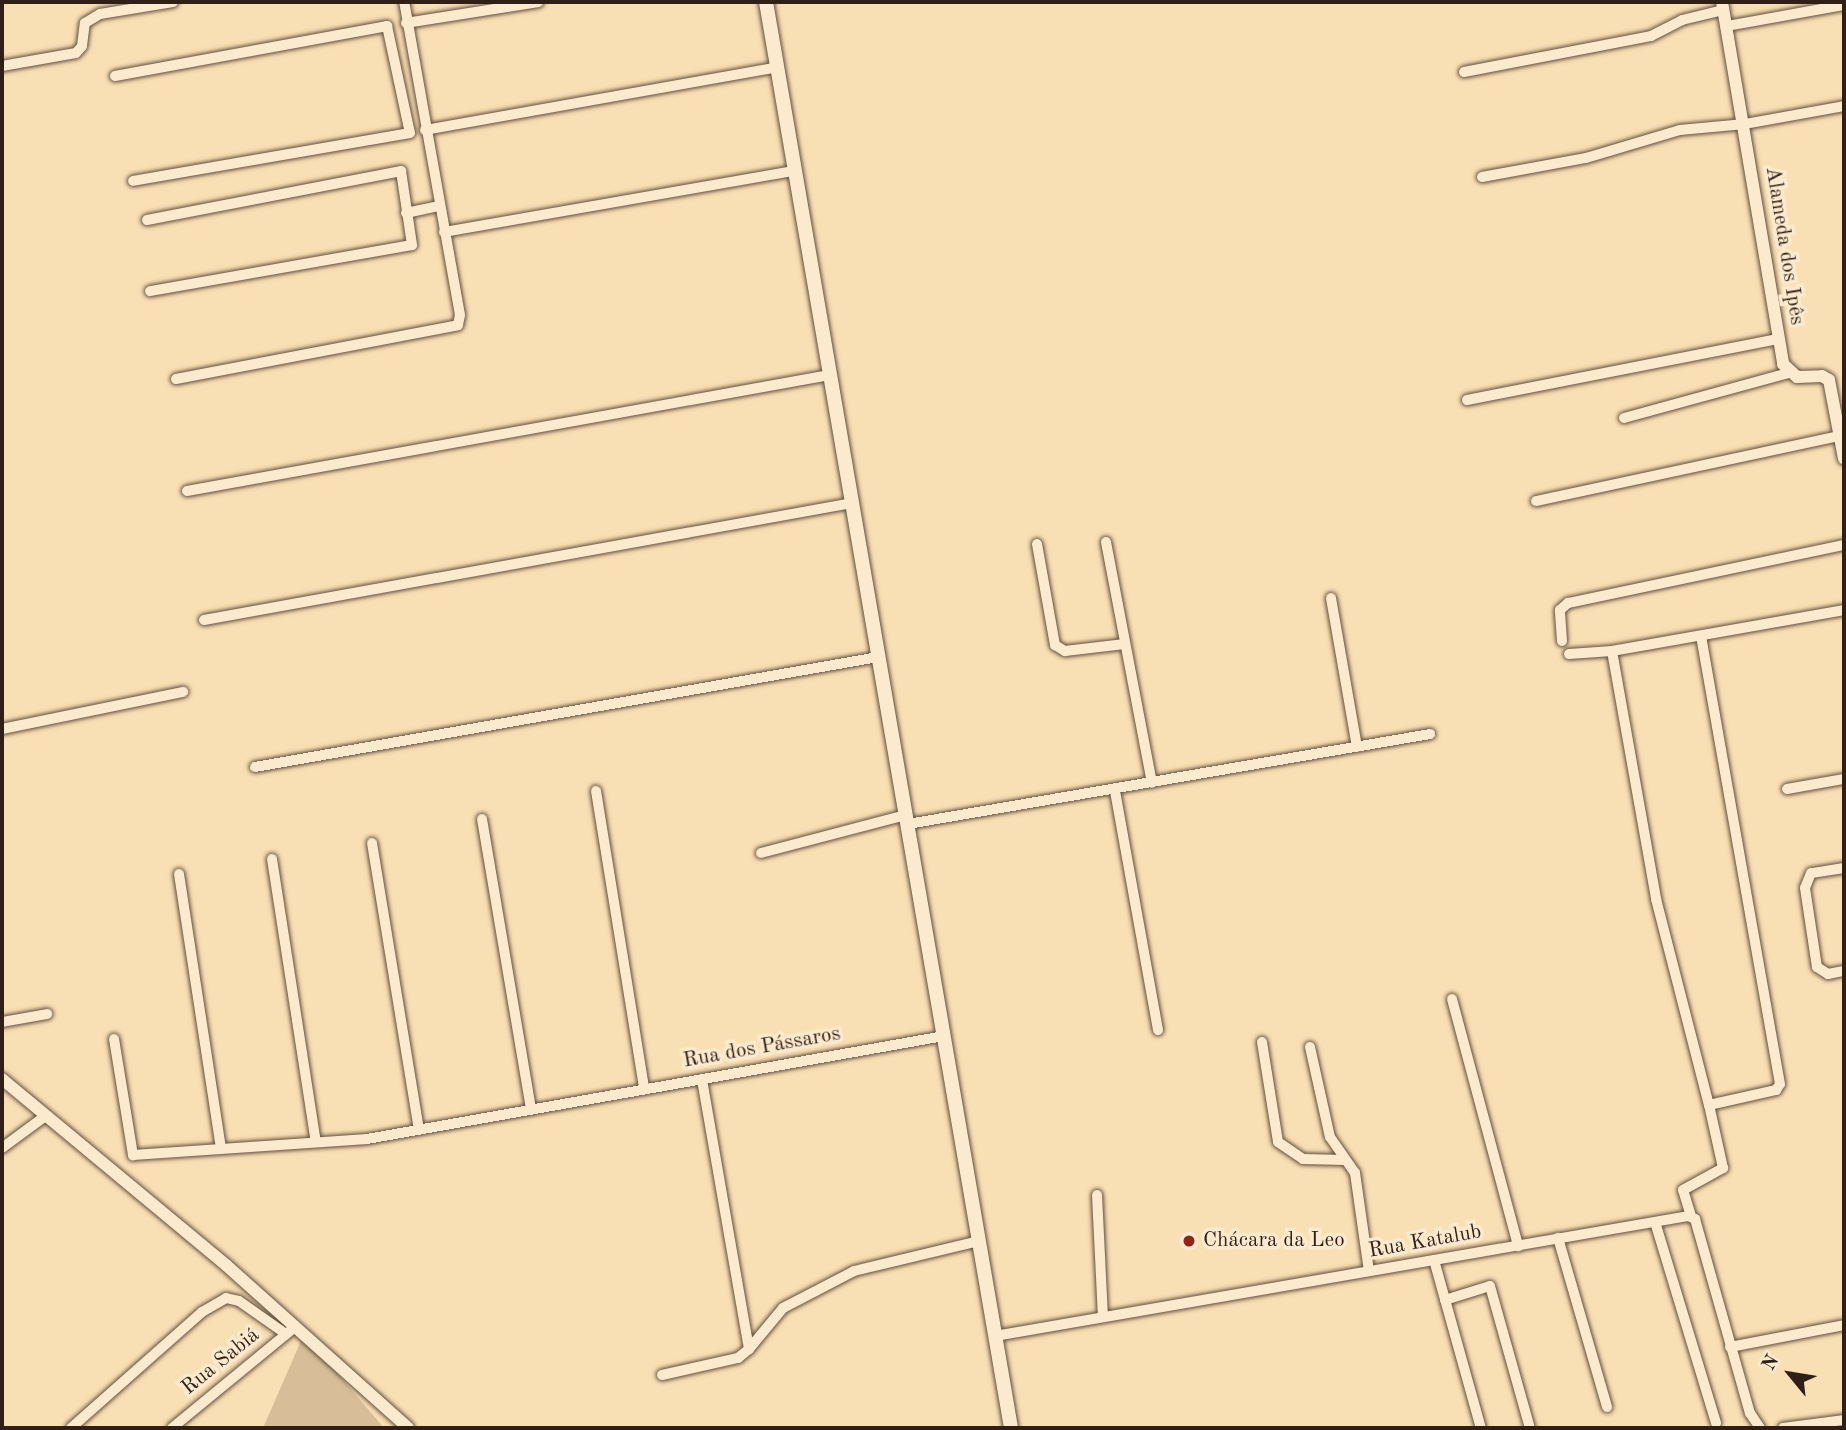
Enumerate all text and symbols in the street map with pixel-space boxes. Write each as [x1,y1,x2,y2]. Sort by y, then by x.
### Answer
street label: Alameda dos Ipês [1759,165,1809,327]
street label: Rua dos Pássaros [681,1022,843,1074]
street label: Rua Katalub [1367,1220,1483,1264]
place label: Chácara da Leo [1203,1228,1345,1254]
marker: Chácara da Leo [1181,1233,1197,1249]
street label: Rua Sabiá [177,1323,265,1401]
north arrow [1755,1339,1825,1409]
text: N [1760,1352,1783,1374]

